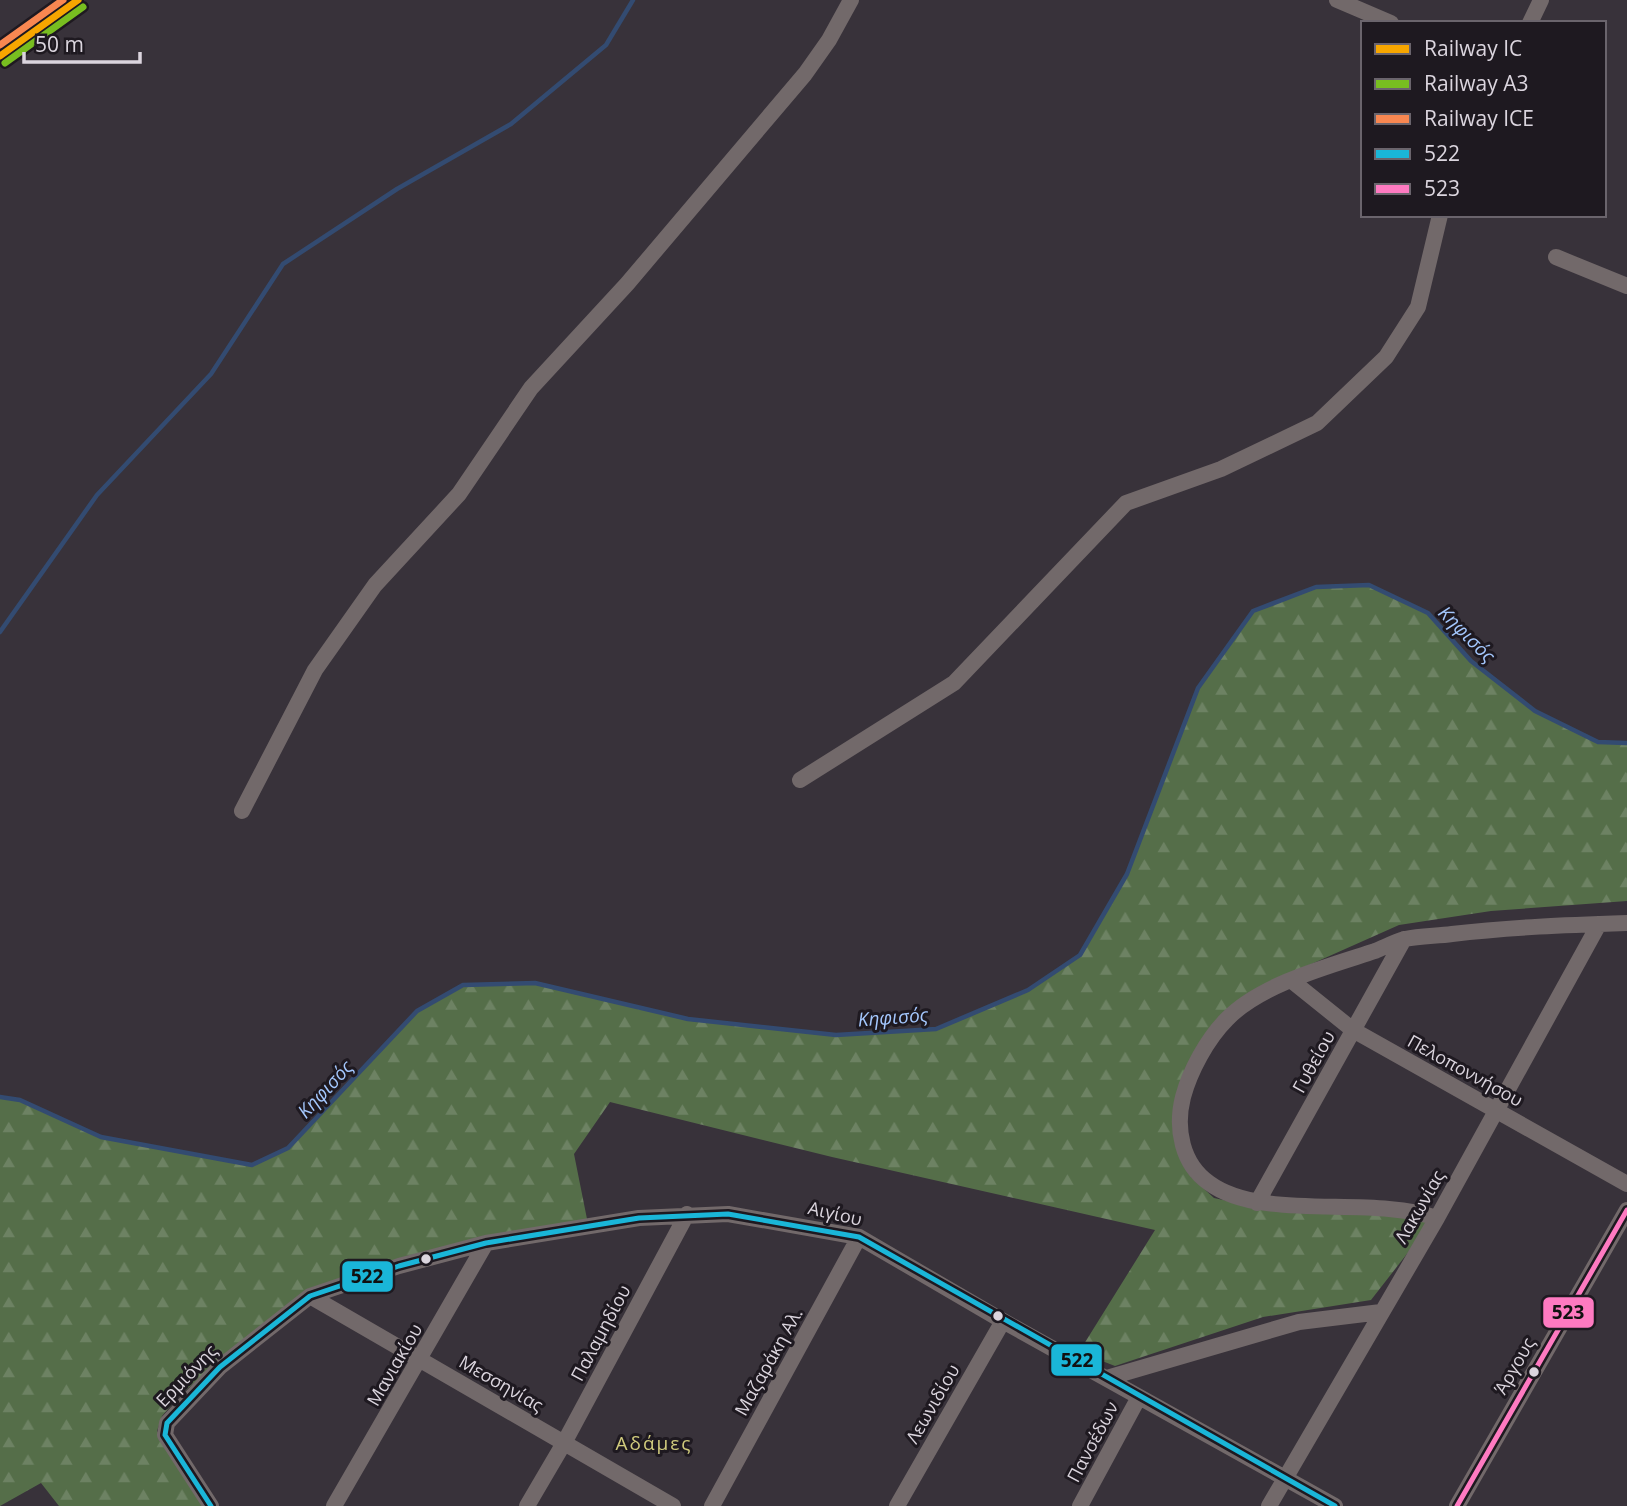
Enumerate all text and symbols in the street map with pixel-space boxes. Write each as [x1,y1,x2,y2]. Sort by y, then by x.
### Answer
scale bar [24,21,140,65]
legend [1361,21,1606,217]
text: 50 m [35,30,84,58]
text: Railway IC [1424,34,1522,62]
text: Railway A3 [1424,69,1528,97]
text: Railway ICE [1424,104,1534,132]
text: 522 [1424,139,1460,167]
text: 523 [1424,174,1460,202]
water label: Κηφισός [1433,600,1501,668]
water label: Κηφισός [857,1002,930,1032]
street label: Γυθείου [1286,1026,1340,1097]
street label: Πελοποννήσου [1404,1029,1527,1112]
water label: Κηφισός [291,1054,359,1124]
street label: Λακωνίας [1389,1165,1450,1247]
street label: Αιγίου [806,1195,865,1231]
unlabelled marker [419,1252,433,1266]
line badge: 522 [341,1260,394,1293]
text: 522 [351,1263,383,1289]
street label: Παλαμηδίου [565,1280,636,1385]
line badge: 523 [1542,1296,1595,1329]
text: 523 [1552,1299,1584,1325]
street label: Μαζαράκη Αλ. [729,1303,808,1420]
unlabelled marker [991,1309,1005,1323]
street label: Μανιακίου [361,1319,427,1410]
street label: Άργους [1488,1332,1540,1398]
street label: Ερμιόνης [150,1339,222,1412]
line badge: 522 [1050,1343,1103,1377]
text: 522 [1061,1347,1093,1373]
street label: Μεσσηνίας [455,1349,548,1417]
street label: Λεωνιδίου [900,1359,965,1448]
unlabelled marker [1527,1365,1541,1379]
street label: Πανσέδων [1061,1397,1123,1486]
district label: Αδάμες [615,1430,693,1456]

